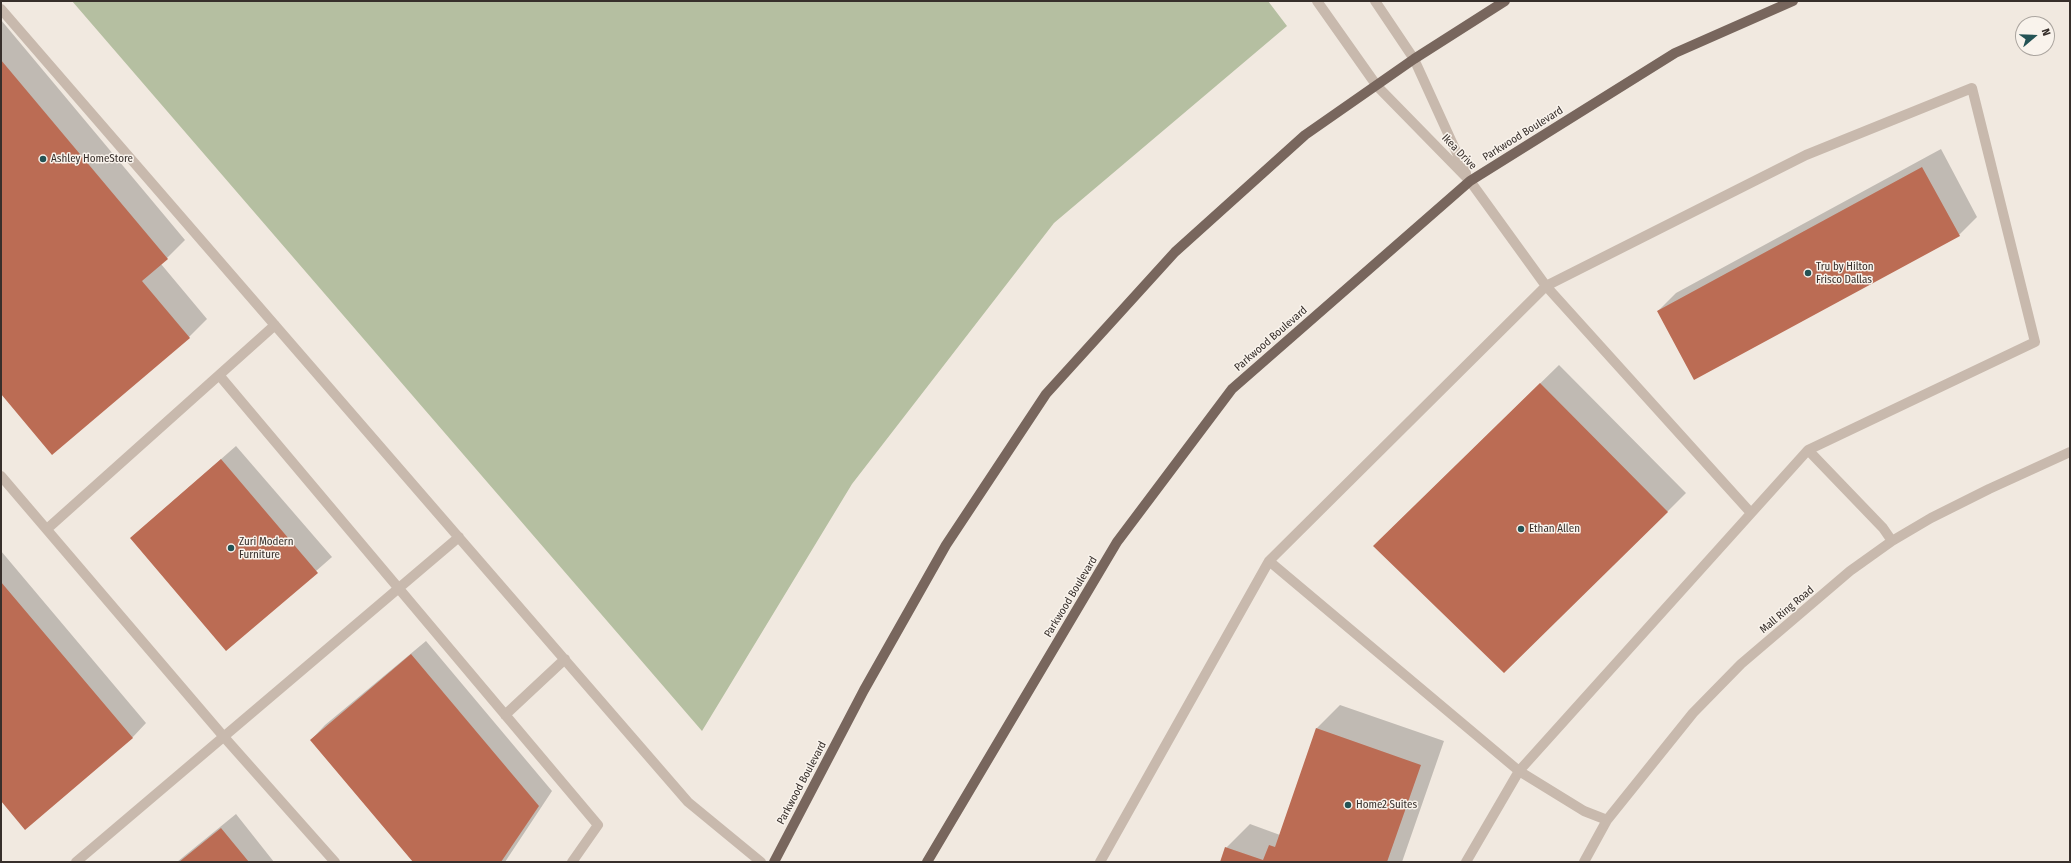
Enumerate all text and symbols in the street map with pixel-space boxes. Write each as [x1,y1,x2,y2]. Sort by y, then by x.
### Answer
north arrow [2015,16,2055,56]
text: N [2039,27,2053,37]
street label: Parkwood Boulevard [1480,104,1566,164]
street label: Ikea Drive [1439,131,1479,173]
place label: Ashley HomeStore [51,152,133,166]
marker: Ashley HomeStore [38,154,48,164]
place label: Tru by Hilton Frisco Dallas [1816,260,1874,286]
marker: Tru by Hilton Frisco Dallas [1803,268,1813,278]
street label: Parkwood Boulevard [1232,304,1310,374]
place label: Ethan Allen [1529,522,1580,536]
marker: Ethan Allen [1516,524,1526,534]
place label: Zuri Modern Furniture [239,535,293,561]
marker: Zuri Modern Furniture [226,543,236,553]
street label: Parkwood Boulevard [1042,554,1100,640]
street label: Mall Ring Road [1757,584,1817,636]
street label: Parkwood Boulevard [775,739,829,827]
place label: Home2 Suites [1356,798,1417,812]
marker: Home2 Suites [1343,800,1353,810]

